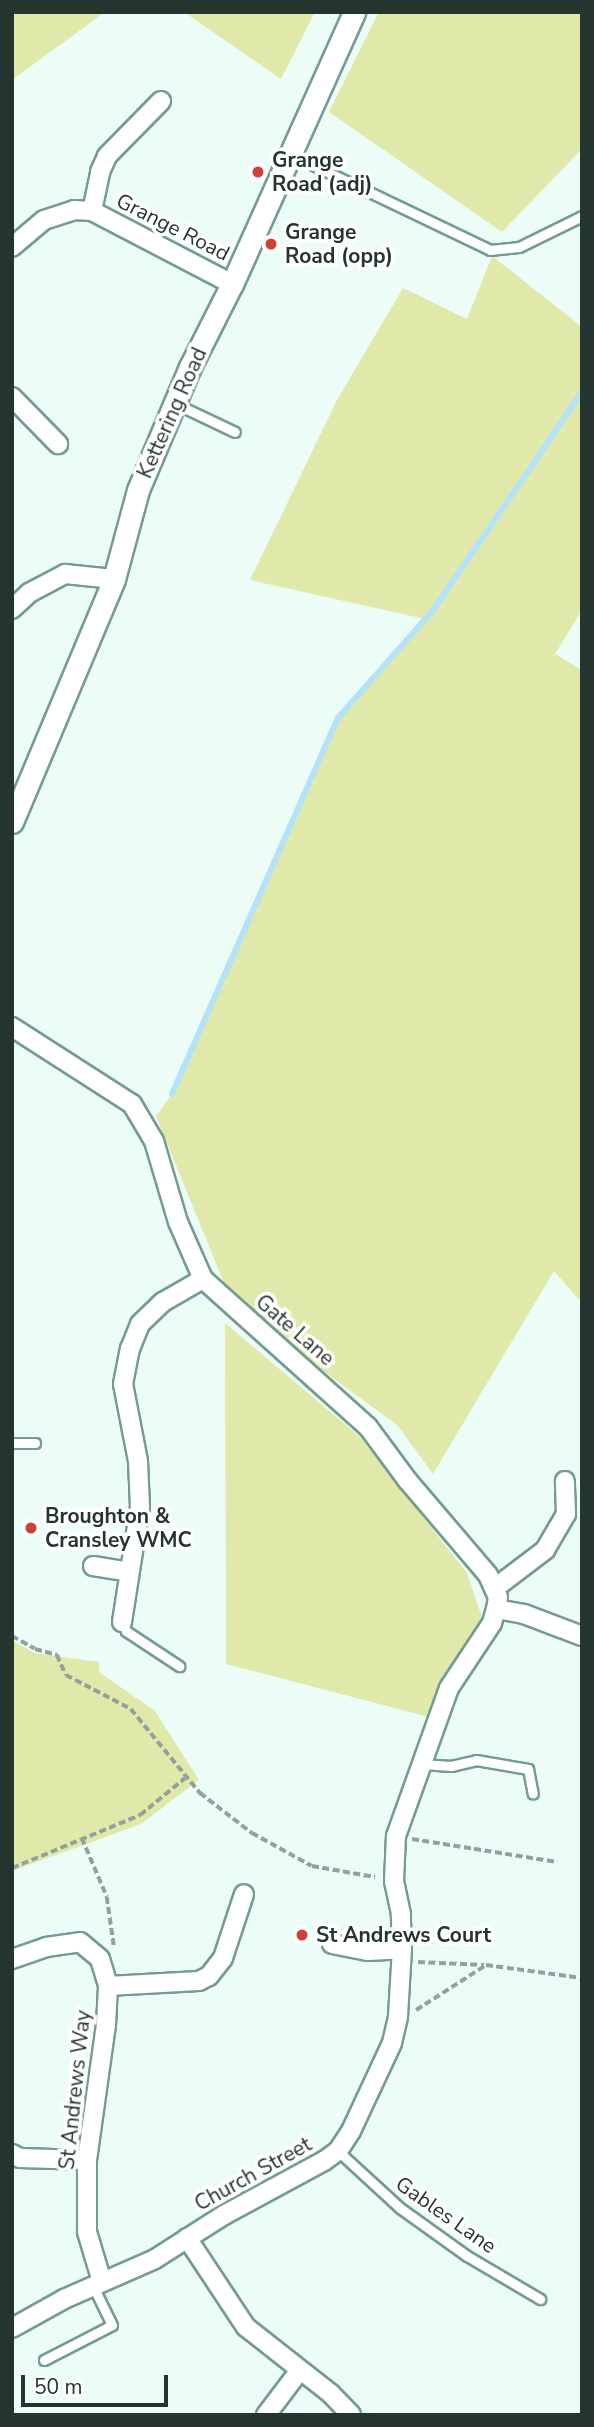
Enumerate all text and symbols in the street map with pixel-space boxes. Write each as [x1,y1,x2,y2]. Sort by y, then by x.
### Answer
place label: Grange Road (adj) [272,147,373,197]
marker: Grange Road (adj) [250,164,266,180]
street label: Grange Road [112,188,234,266]
place label: Grange Road (opp) [285,219,393,269]
marker: Grange Road (opp) [263,236,279,252]
street label: Kettering Road [132,344,212,482]
street label: Gate Lane [251,1289,339,1371]
place label: Broughton & Cransley WMC [45,1503,192,1553]
marker: Broughton & Cransley WMC [23,1520,39,1536]
place label: St Andrews Court [316,1922,491,1948]
marker: St Andrews Court [294,1927,310,1943]
street label: St Andrews Way [54,2009,96,2171]
street label: Church Street [190,2132,316,2216]
street label: Gables Lane [391,2171,501,2259]
scale bar [24,2360,172,2404]
text: 50 m [34,2373,83,2401]

